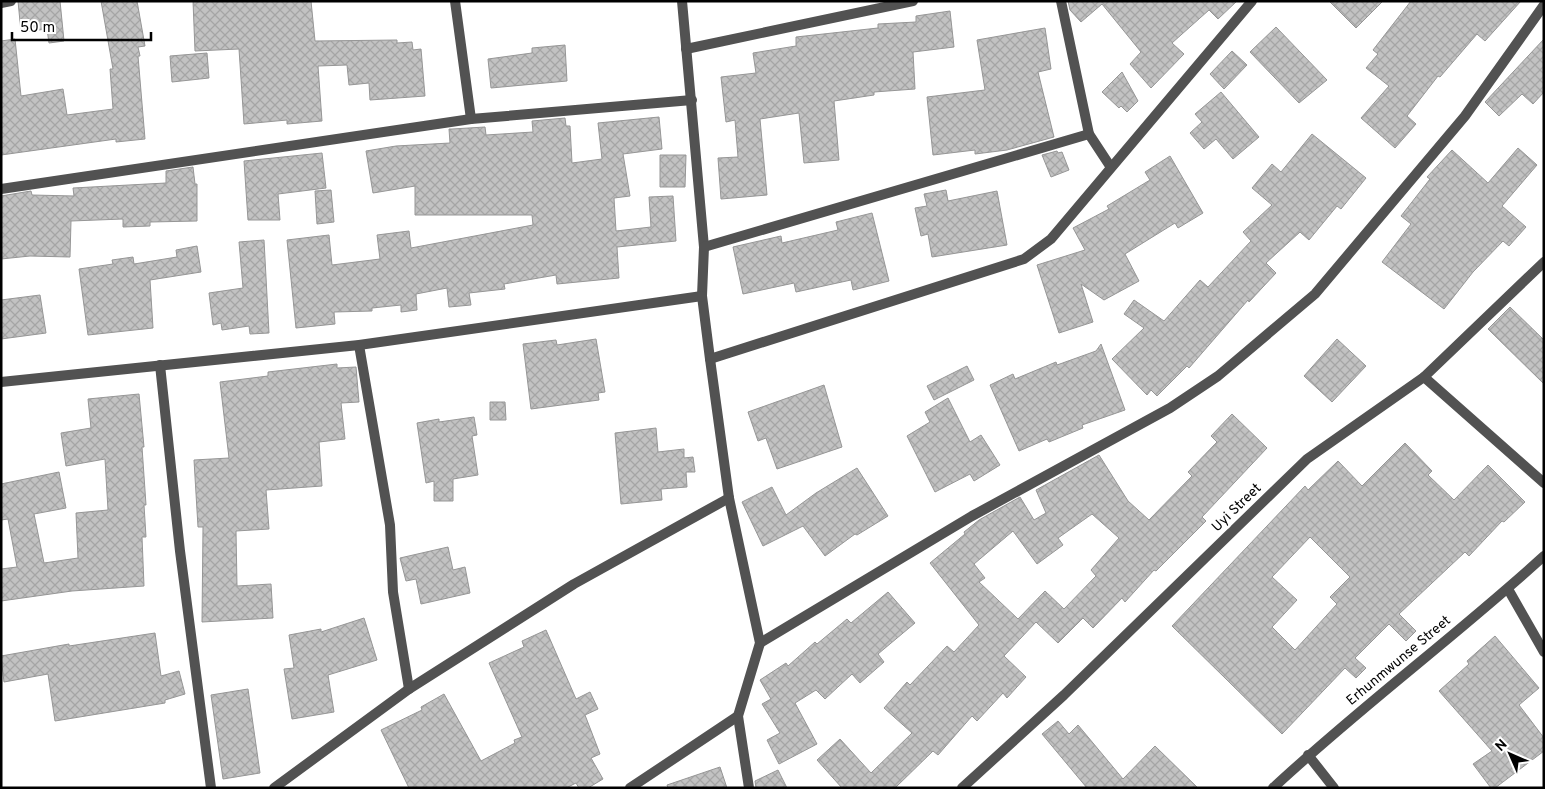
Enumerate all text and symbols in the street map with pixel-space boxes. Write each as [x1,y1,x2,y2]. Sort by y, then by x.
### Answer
scale bar [12,10,151,42]
text: 50 m [20,19,55,38]
street label: Uyi Street [1209,480,1265,536]
street label: Erhunmwunse Street [1343,612,1455,710]
north arrow [1485,729,1535,779]
text: N [1492,736,1511,755]

